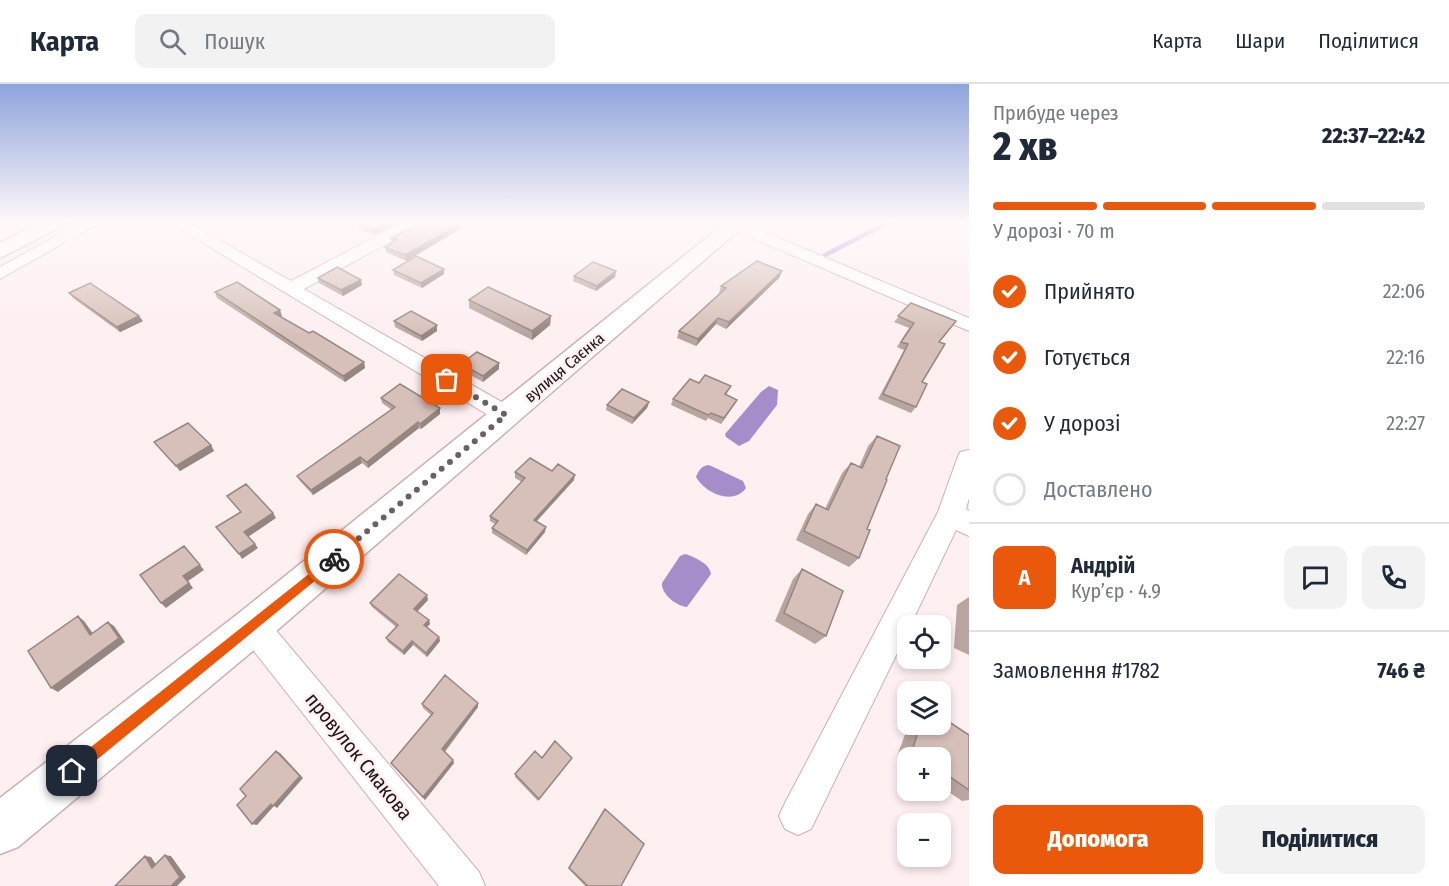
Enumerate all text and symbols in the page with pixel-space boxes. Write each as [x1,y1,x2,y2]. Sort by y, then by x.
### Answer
search box [135,14,555,68]
text: Карта [30,25,99,58]
icon: search [156,25,189,58]
text: Пошук [204,28,265,55]
text: Карта [1152,28,1202,54]
text: Шари [1235,28,1285,54]
text: Поділитися [1318,28,1419,54]
text: Прибуде через [993,101,1119,125]
text: 22:37–22:42 [1322,122,1425,149]
text: 2 хв [993,124,1057,170]
text: У дорозі · 70 m [993,219,1115,243]
icon: check [993,275,1026,308]
text: Прийнято [1044,278,1135,305]
text: 22:06 [1383,279,1425,303]
street label: вулиця Саєнка [521,328,608,406]
icon: check [993,341,1026,374]
text: Готується [1044,344,1131,371]
text: 22:16 [1386,345,1425,369]
pin [421,354,472,405]
icon: bag [430,363,463,396]
icon: check [993,407,1026,440]
text: У дорозі [1044,410,1121,437]
text: 22:27 [1386,411,1425,435]
text: Доставлено [1044,476,1153,503]
courier [304,529,364,589]
icon: bike [318,543,351,576]
button: chat [1284,546,1347,609]
button: phone [1362,546,1425,609]
text: Андрій [1071,552,1135,579]
text: А [1019,564,1030,591]
text: Кур’єр · 4.9 [1071,579,1161,603]
map controls [897,615,951,867]
button: locate [897,615,951,669]
text: Замовлення #1782 [993,657,1160,684]
text: 746 ₴ [1377,657,1425,684]
button: layers [897,681,951,735]
street label: провулок Смакова [300,688,418,824]
pin [46,745,97,796]
button: + [897,747,951,801]
icon: home [55,754,88,787]
button: Допомога [993,805,1203,874]
button: Поділитися [1215,805,1425,874]
button: − [897,813,951,867]

